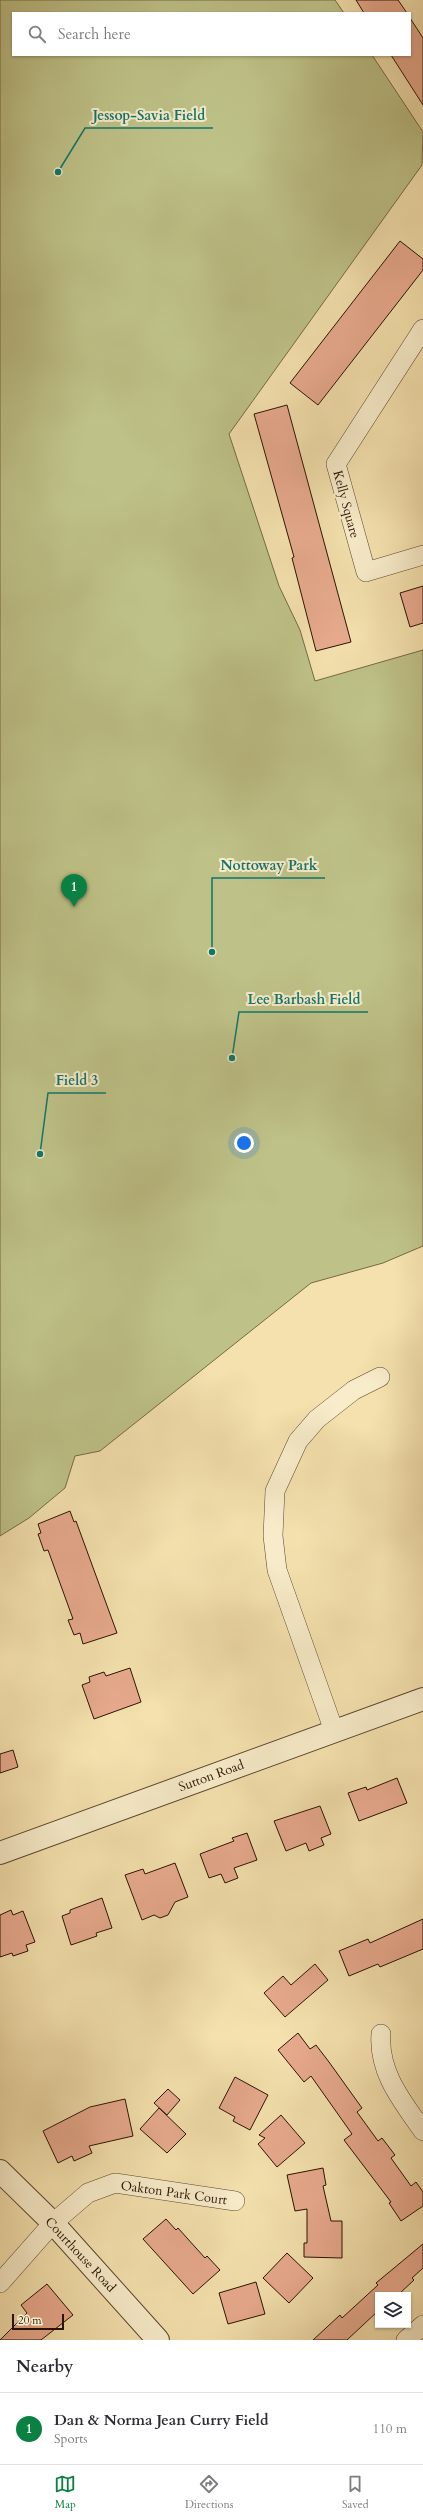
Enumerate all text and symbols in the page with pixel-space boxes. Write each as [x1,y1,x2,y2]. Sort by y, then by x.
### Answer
search box [12,12,411,56]
icon: search [26,23,48,45]
text: Search here [58,24,131,44]
callout: Jessop-Savia Field [85,102,213,128]
text: Jessop-Savia Field [91,106,205,125]
street label: Kelly Square [328,468,364,540]
callout: Nottoway Park [212,852,325,878]
text: Nottoway Park [220,856,318,875]
pin: 1 [61,874,87,907]
callout: Lee Barbash Field [239,986,368,1012]
text: Lee Barbash Field [248,990,360,1009]
callout: Field 3 [48,1067,106,1093]
text: Field 3 [56,1071,98,1090]
your location [234,1133,254,1153]
street label: Sutton Road [176,1756,247,1796]
street label: Oakton Park Court [119,2177,228,2209]
street label: Courthouse Road [41,2213,120,2296]
map controls [375,2292,411,2328]
button: layers [375,2292,411,2328]
scale bar [12,2312,64,2331]
text: 20 m [18,2313,42,2328]
text: Nearby [16,2355,73,2378]
text: Dan & Norma Jean Curry Field [54,2410,269,2430]
text: 1 [26,2420,32,2438]
text: 110 m [373,2420,407,2438]
text: Sports [54,2430,88,2448]
tab: Map [54,2473,76,2512]
tab: Directions [185,2473,233,2512]
tab: Saved [342,2473,369,2512]

